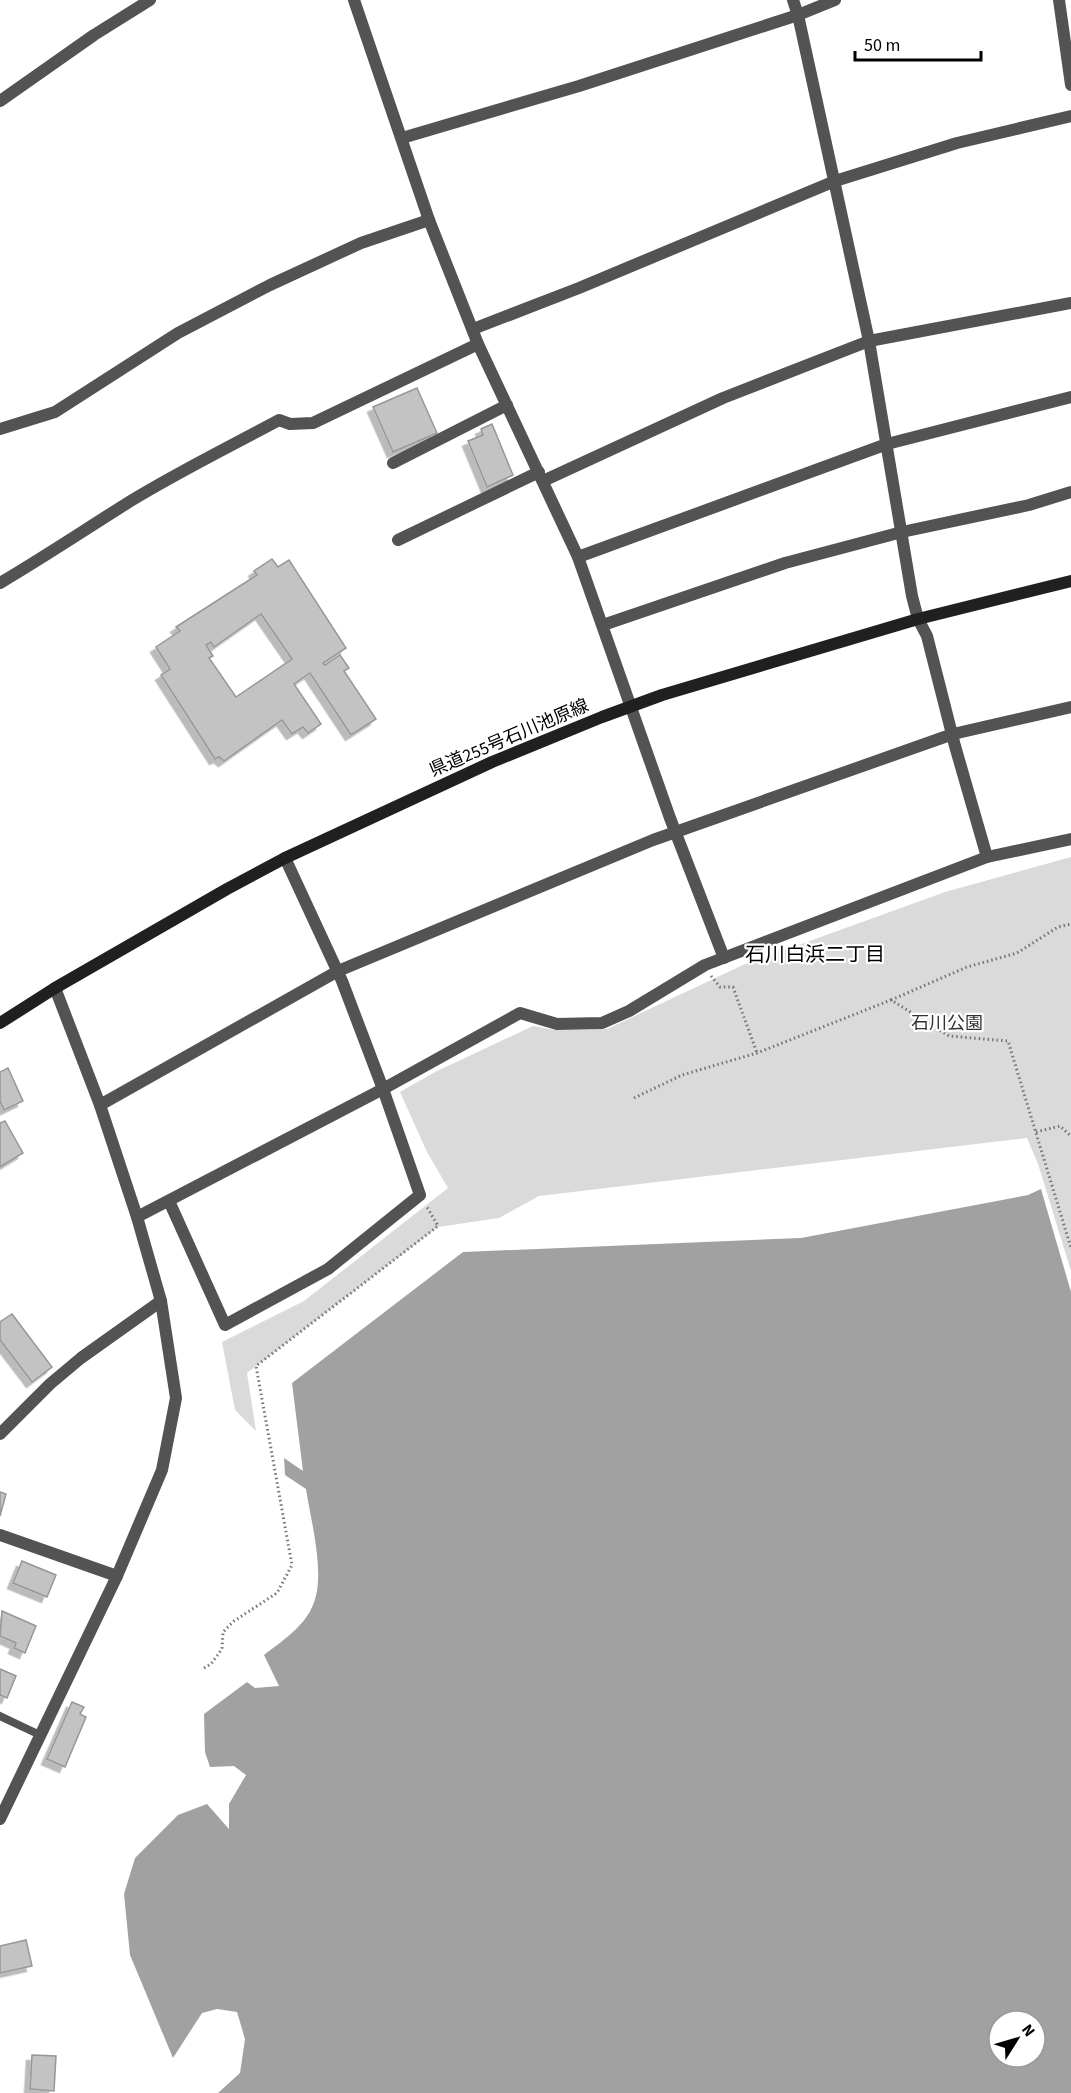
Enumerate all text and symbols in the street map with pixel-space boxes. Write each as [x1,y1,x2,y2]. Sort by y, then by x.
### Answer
scale bar [855,24,981,62]
text: 50 m [864,33,900,58]
street label: 県道255号石川池原線 [425,693,593,783]
district label: 石川白浜二丁目 [745,941,885,969]
park label: 石川公園 [911,1011,983,1036]
north arrow [987,2009,1047,2069]
text: N [1016,2020,1040,2041]

